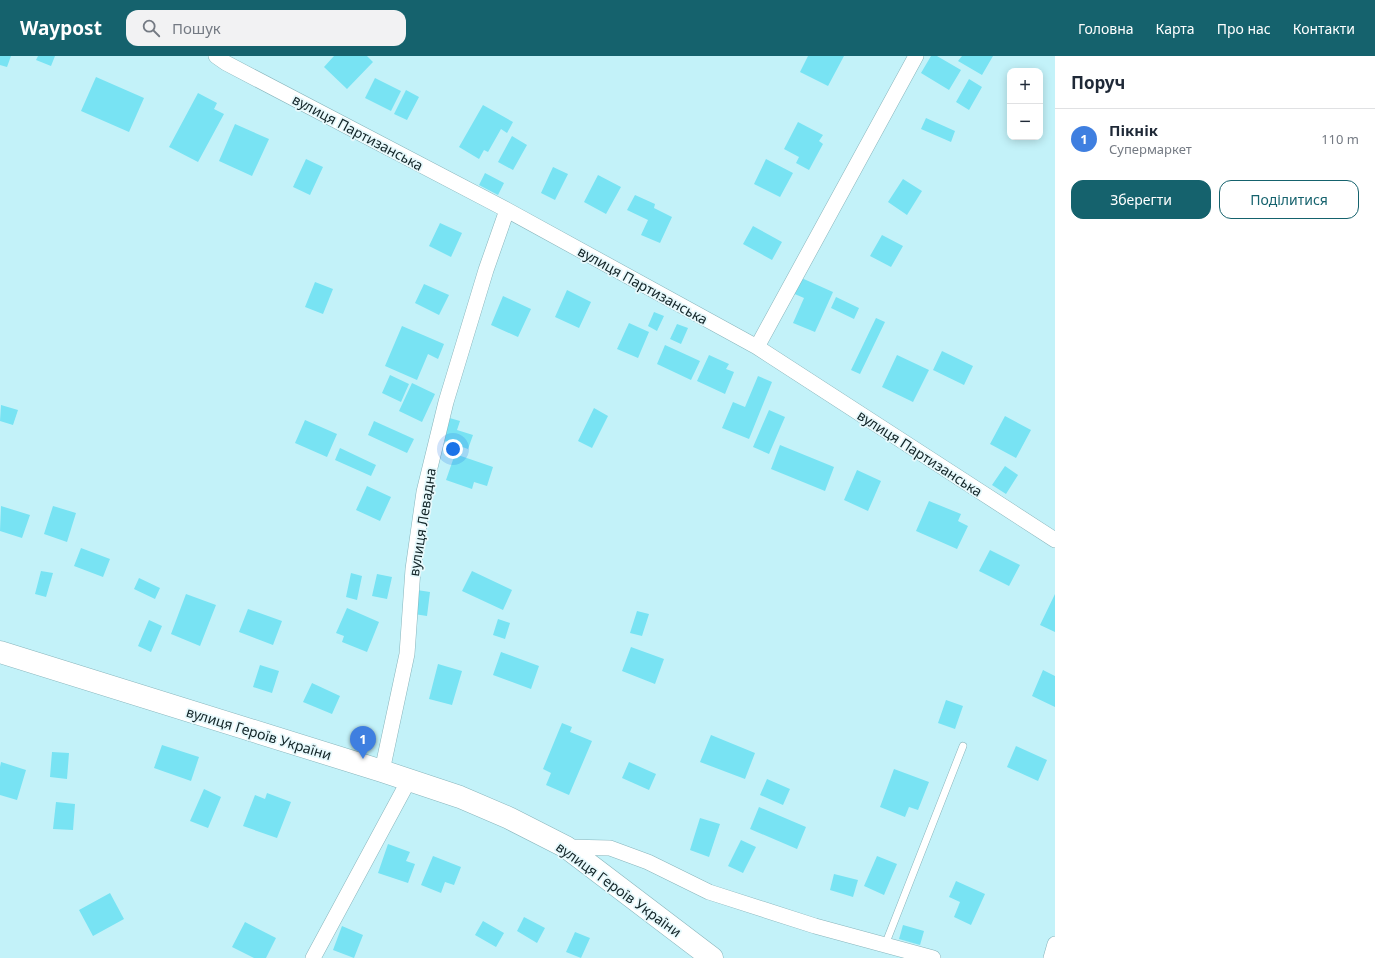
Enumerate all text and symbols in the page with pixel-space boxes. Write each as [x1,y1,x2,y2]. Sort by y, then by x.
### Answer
search box [126,10,406,46]
text: Waypost [20,15,102,41]
icon: search [140,17,162,39]
text: Пошук [172,18,221,38]
text: Головна [1078,19,1134,38]
text: Карта [1156,19,1195,38]
text: Про нас [1217,19,1271,38]
text: Контакти [1293,19,1355,38]
map controls [1007,68,1043,140]
button: + [1007,68,1043,104]
text: Поруч [1071,71,1125,94]
street label: вулиця Партизанська [289,89,427,175]
button: − [1007,104,1043,140]
text: Пікнік [1109,120,1158,140]
text: 1 [1080,130,1088,148]
text: 110 m [1321,130,1359,148]
text: Супермаркет [1109,140,1192,158]
button: Зберегти [1071,180,1211,219]
button: Поділитися [1219,180,1359,219]
street label: вулиця Партизанська [575,241,711,329]
street label: вулиця Партизанська [854,405,986,501]
your location [443,439,463,459]
street label: вулиця Левадна [404,466,440,578]
street label: вулиця Героїв України [184,702,334,764]
pin: 1 [350,726,376,759]
street label: вулиця Героїв України [552,837,686,941]

